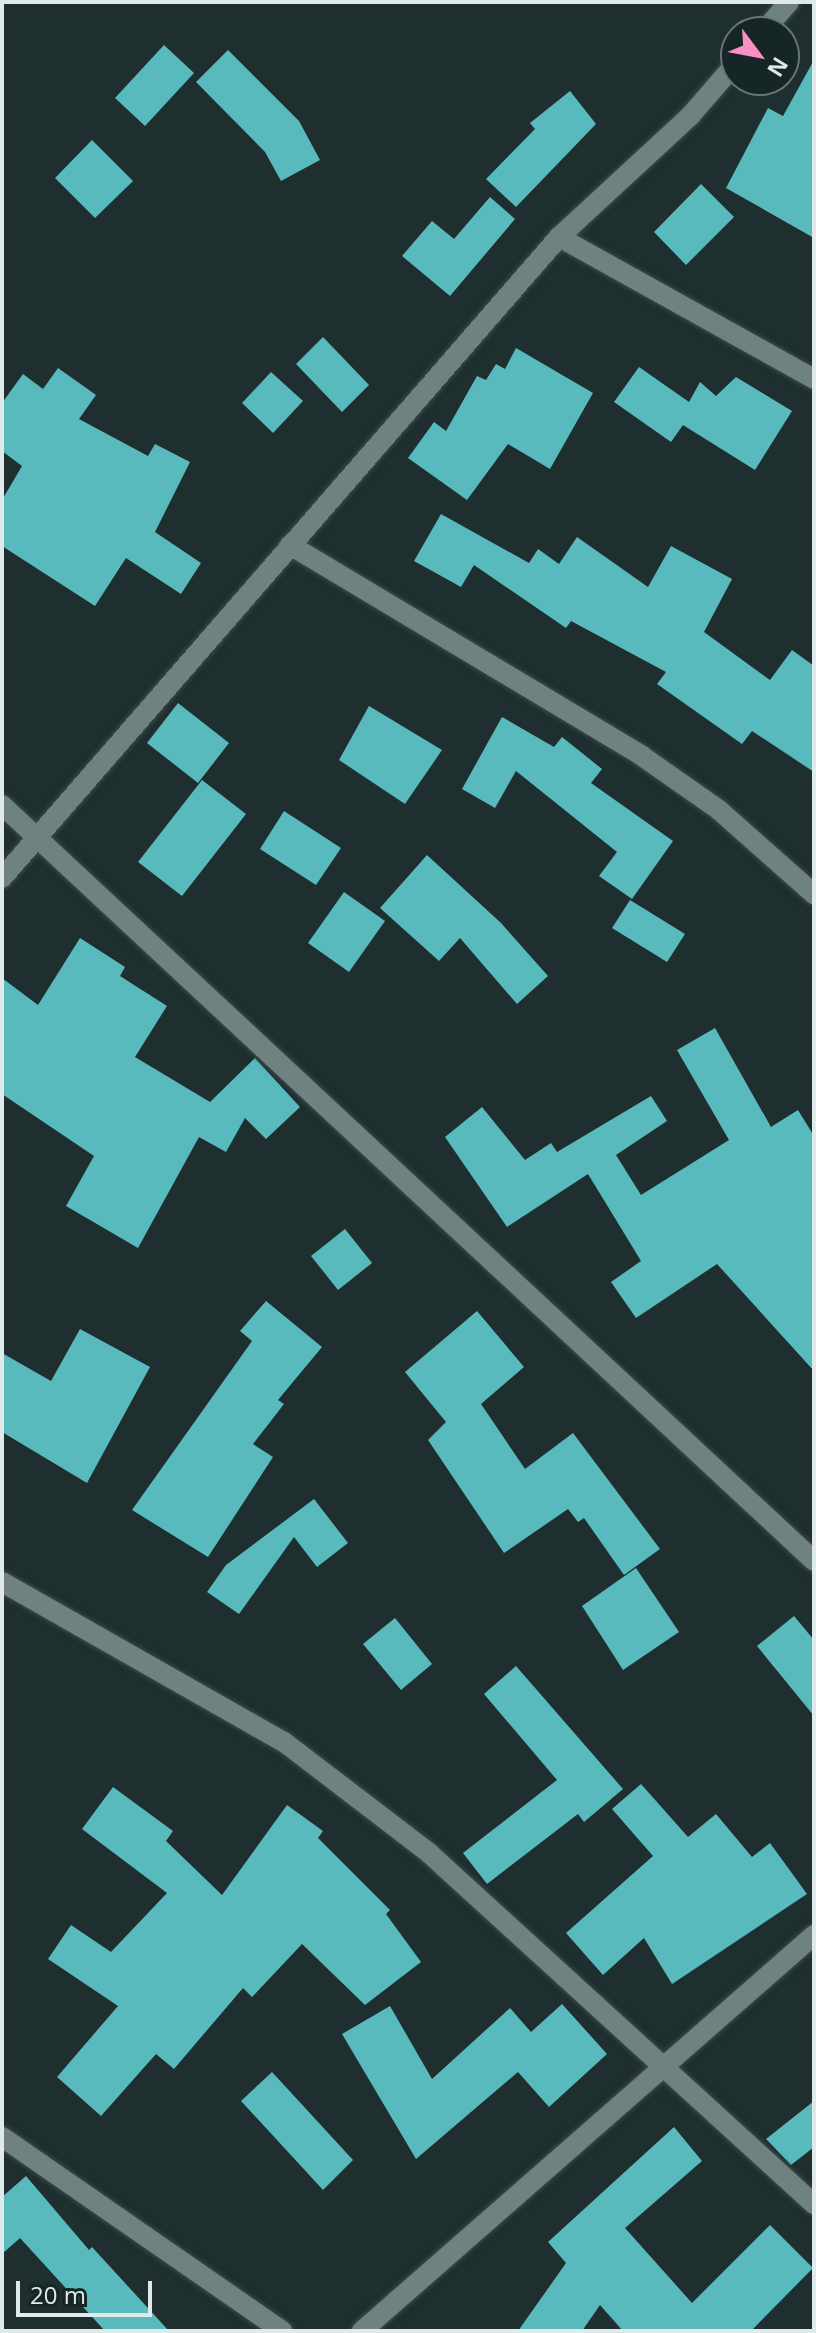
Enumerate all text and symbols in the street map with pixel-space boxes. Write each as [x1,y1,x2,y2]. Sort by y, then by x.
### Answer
north arrow [720,16,800,96]
text: N [761,52,796,83]
scale bar [20,2265,156,2315]
text: 20 m [30,2278,86,2311]

